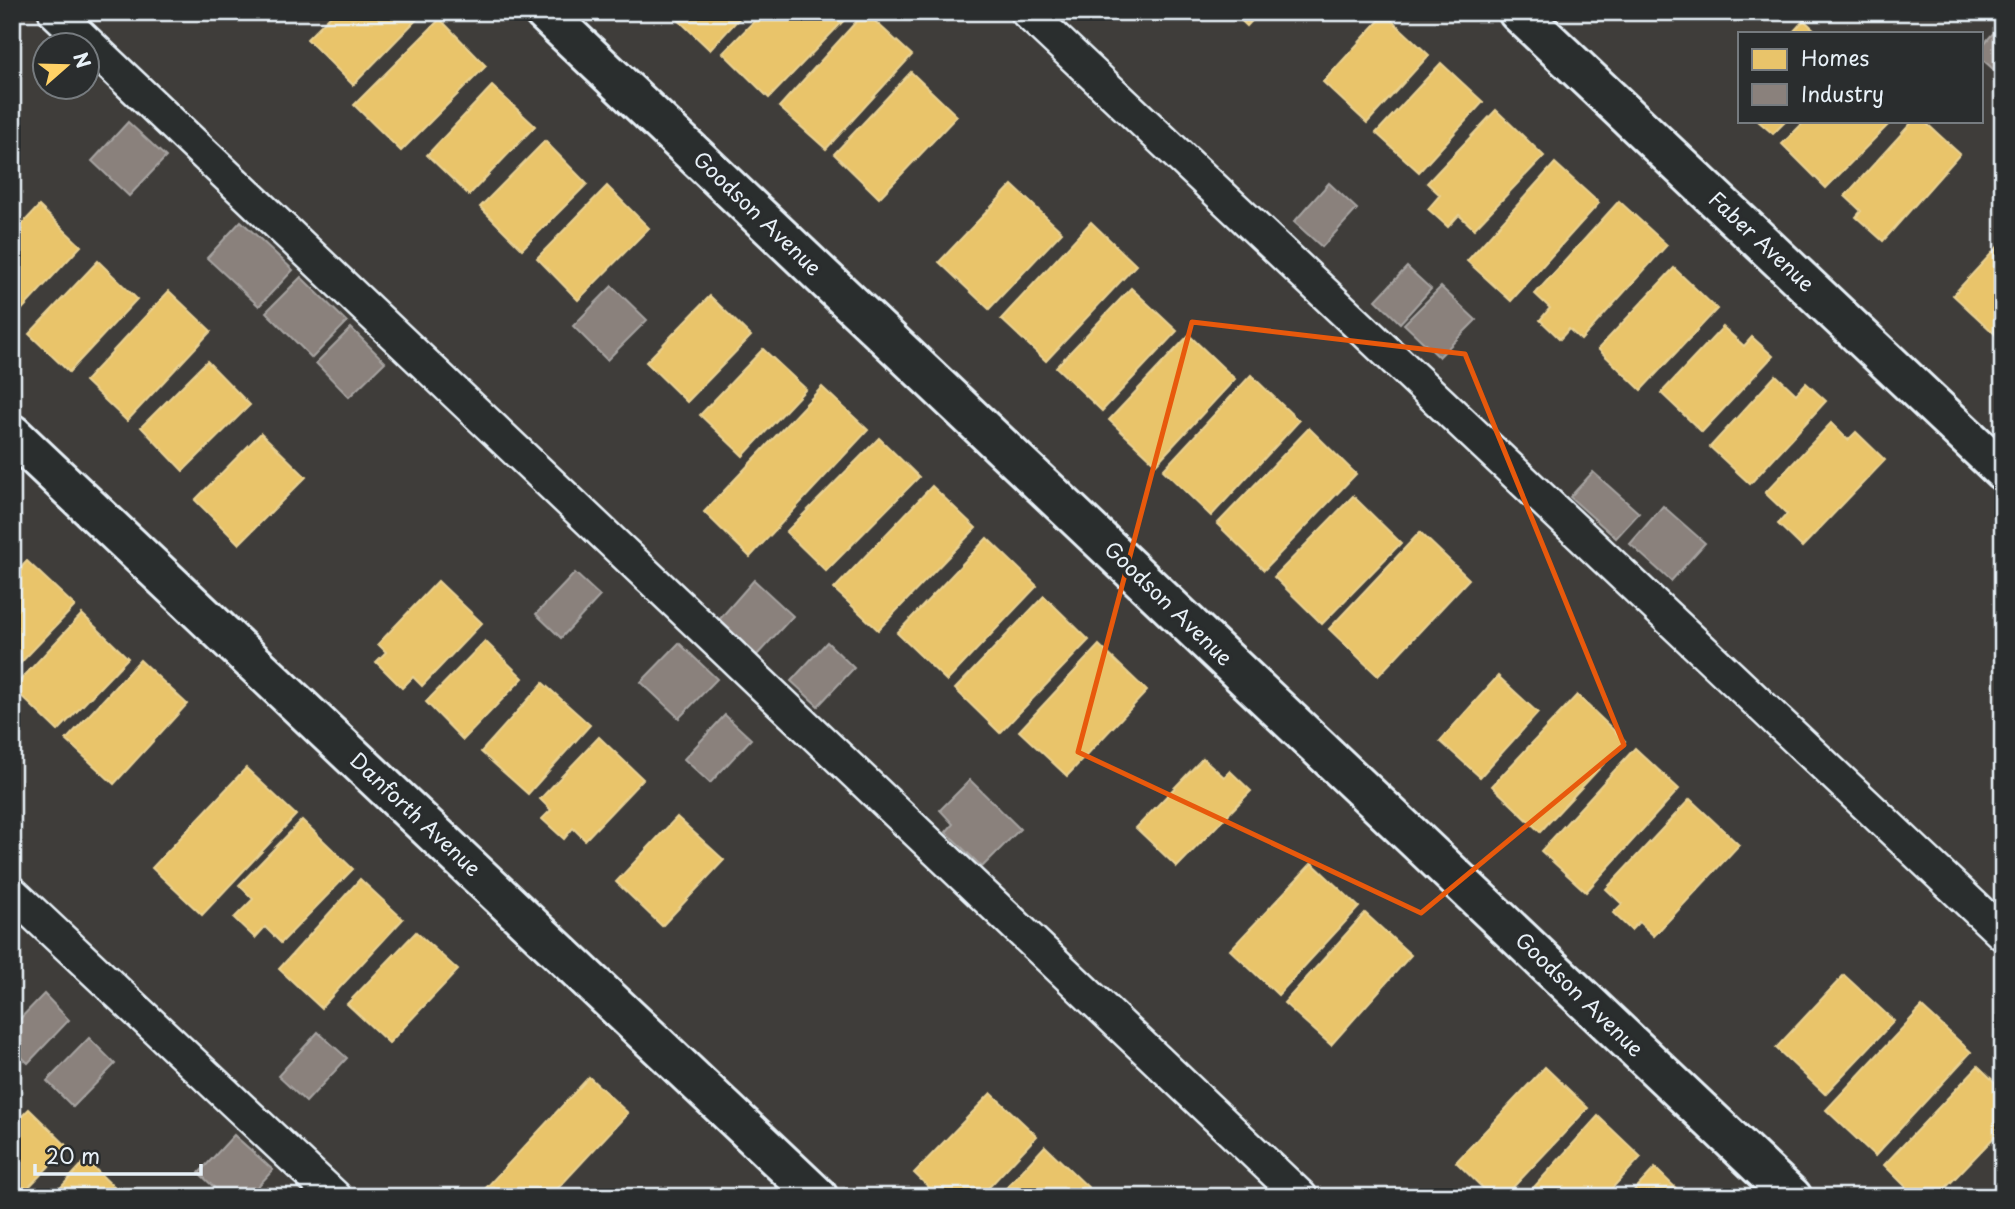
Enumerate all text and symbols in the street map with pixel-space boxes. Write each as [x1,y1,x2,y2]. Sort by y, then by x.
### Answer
north arrow [32,32,102,102]
legend [1738,32,1983,122]
text: Homes [1801,41,1869,73]
text: N [67,48,99,72]
text: Industry [1801,77,1884,109]
street label: Goodson Avenue [687,143,830,282]
street label: Faber Avenue [1702,183,1823,298]
street label: Goodson Avenue [1098,533,1241,672]
street label: Danforth Avenue [343,744,489,883]
street label: Goodson Avenue [1509,924,1652,1063]
scale bar [35,1132,201,1176]
text: 20 m [46,1139,100,1171]

